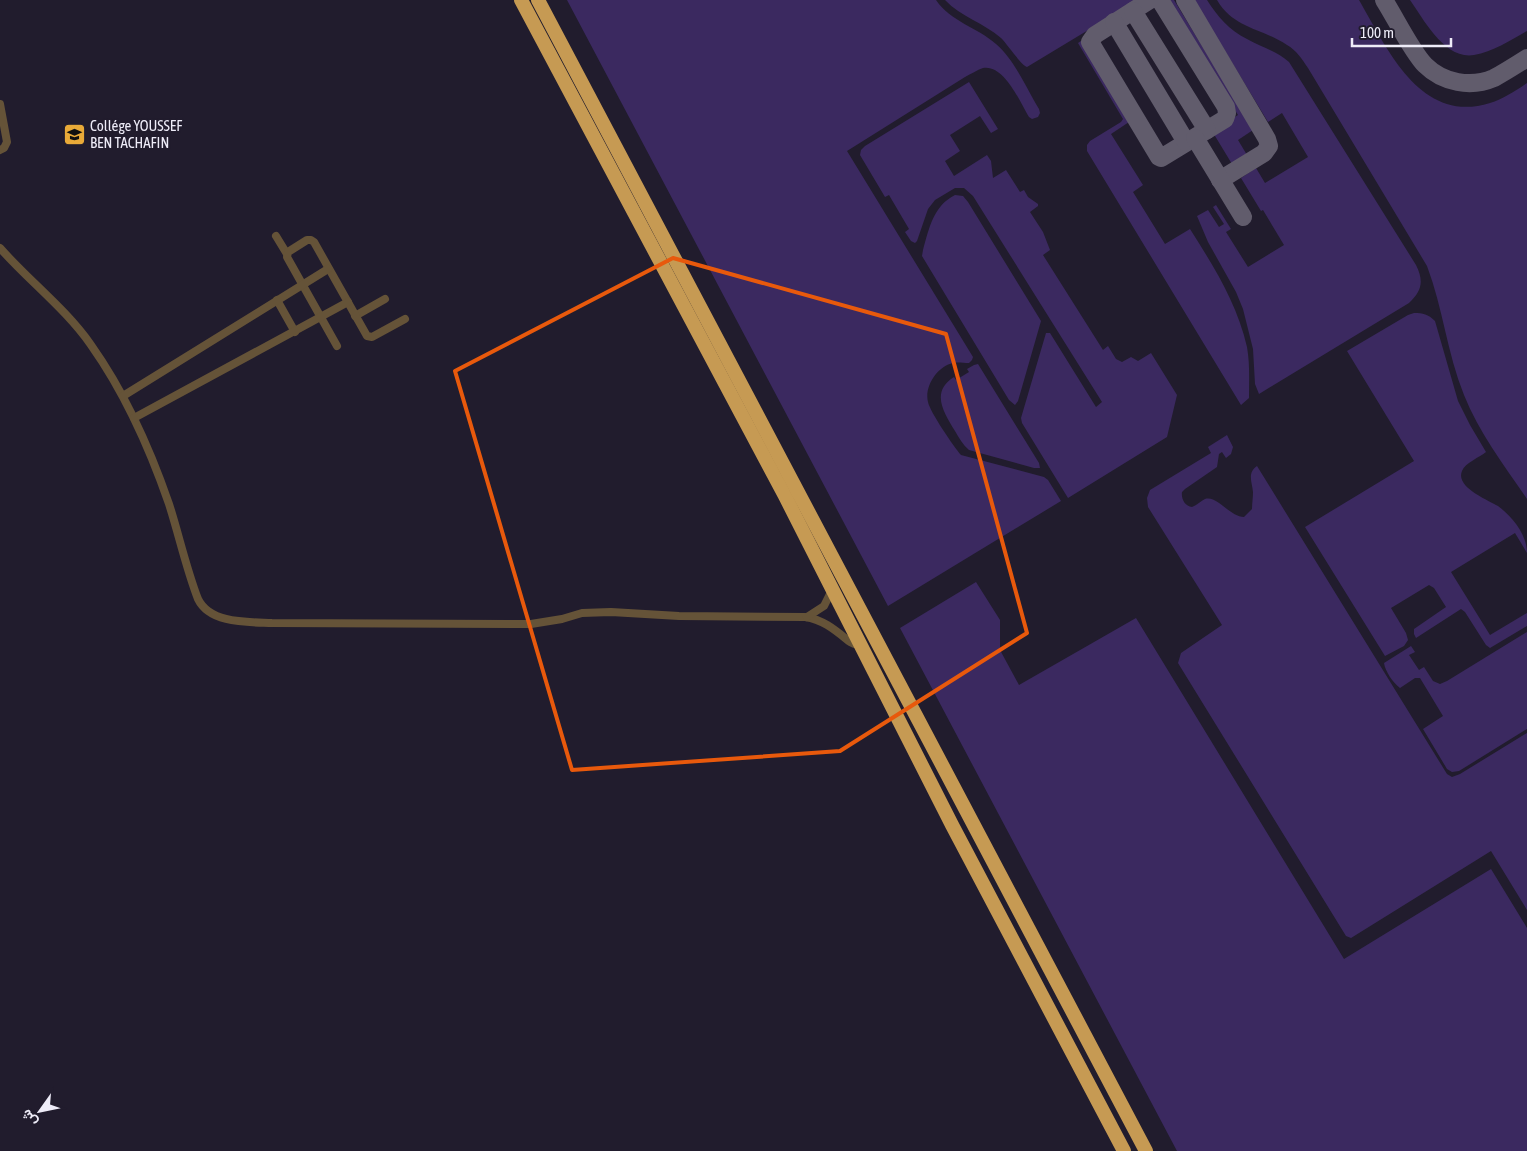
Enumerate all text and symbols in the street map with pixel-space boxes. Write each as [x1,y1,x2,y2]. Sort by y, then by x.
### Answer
scale bar [1352,15,1451,47]
text: 100 m [1360,24,1394,41]
place label: Collége YOUSSEF BEN TACHAFIN [90,117,182,151]
school or university icon: Collége YOUSSEF BEN TACHAFIN [62,122,86,146]
north arrow [15,1086,65,1136]
text: ش [18,1106,41,1129]

